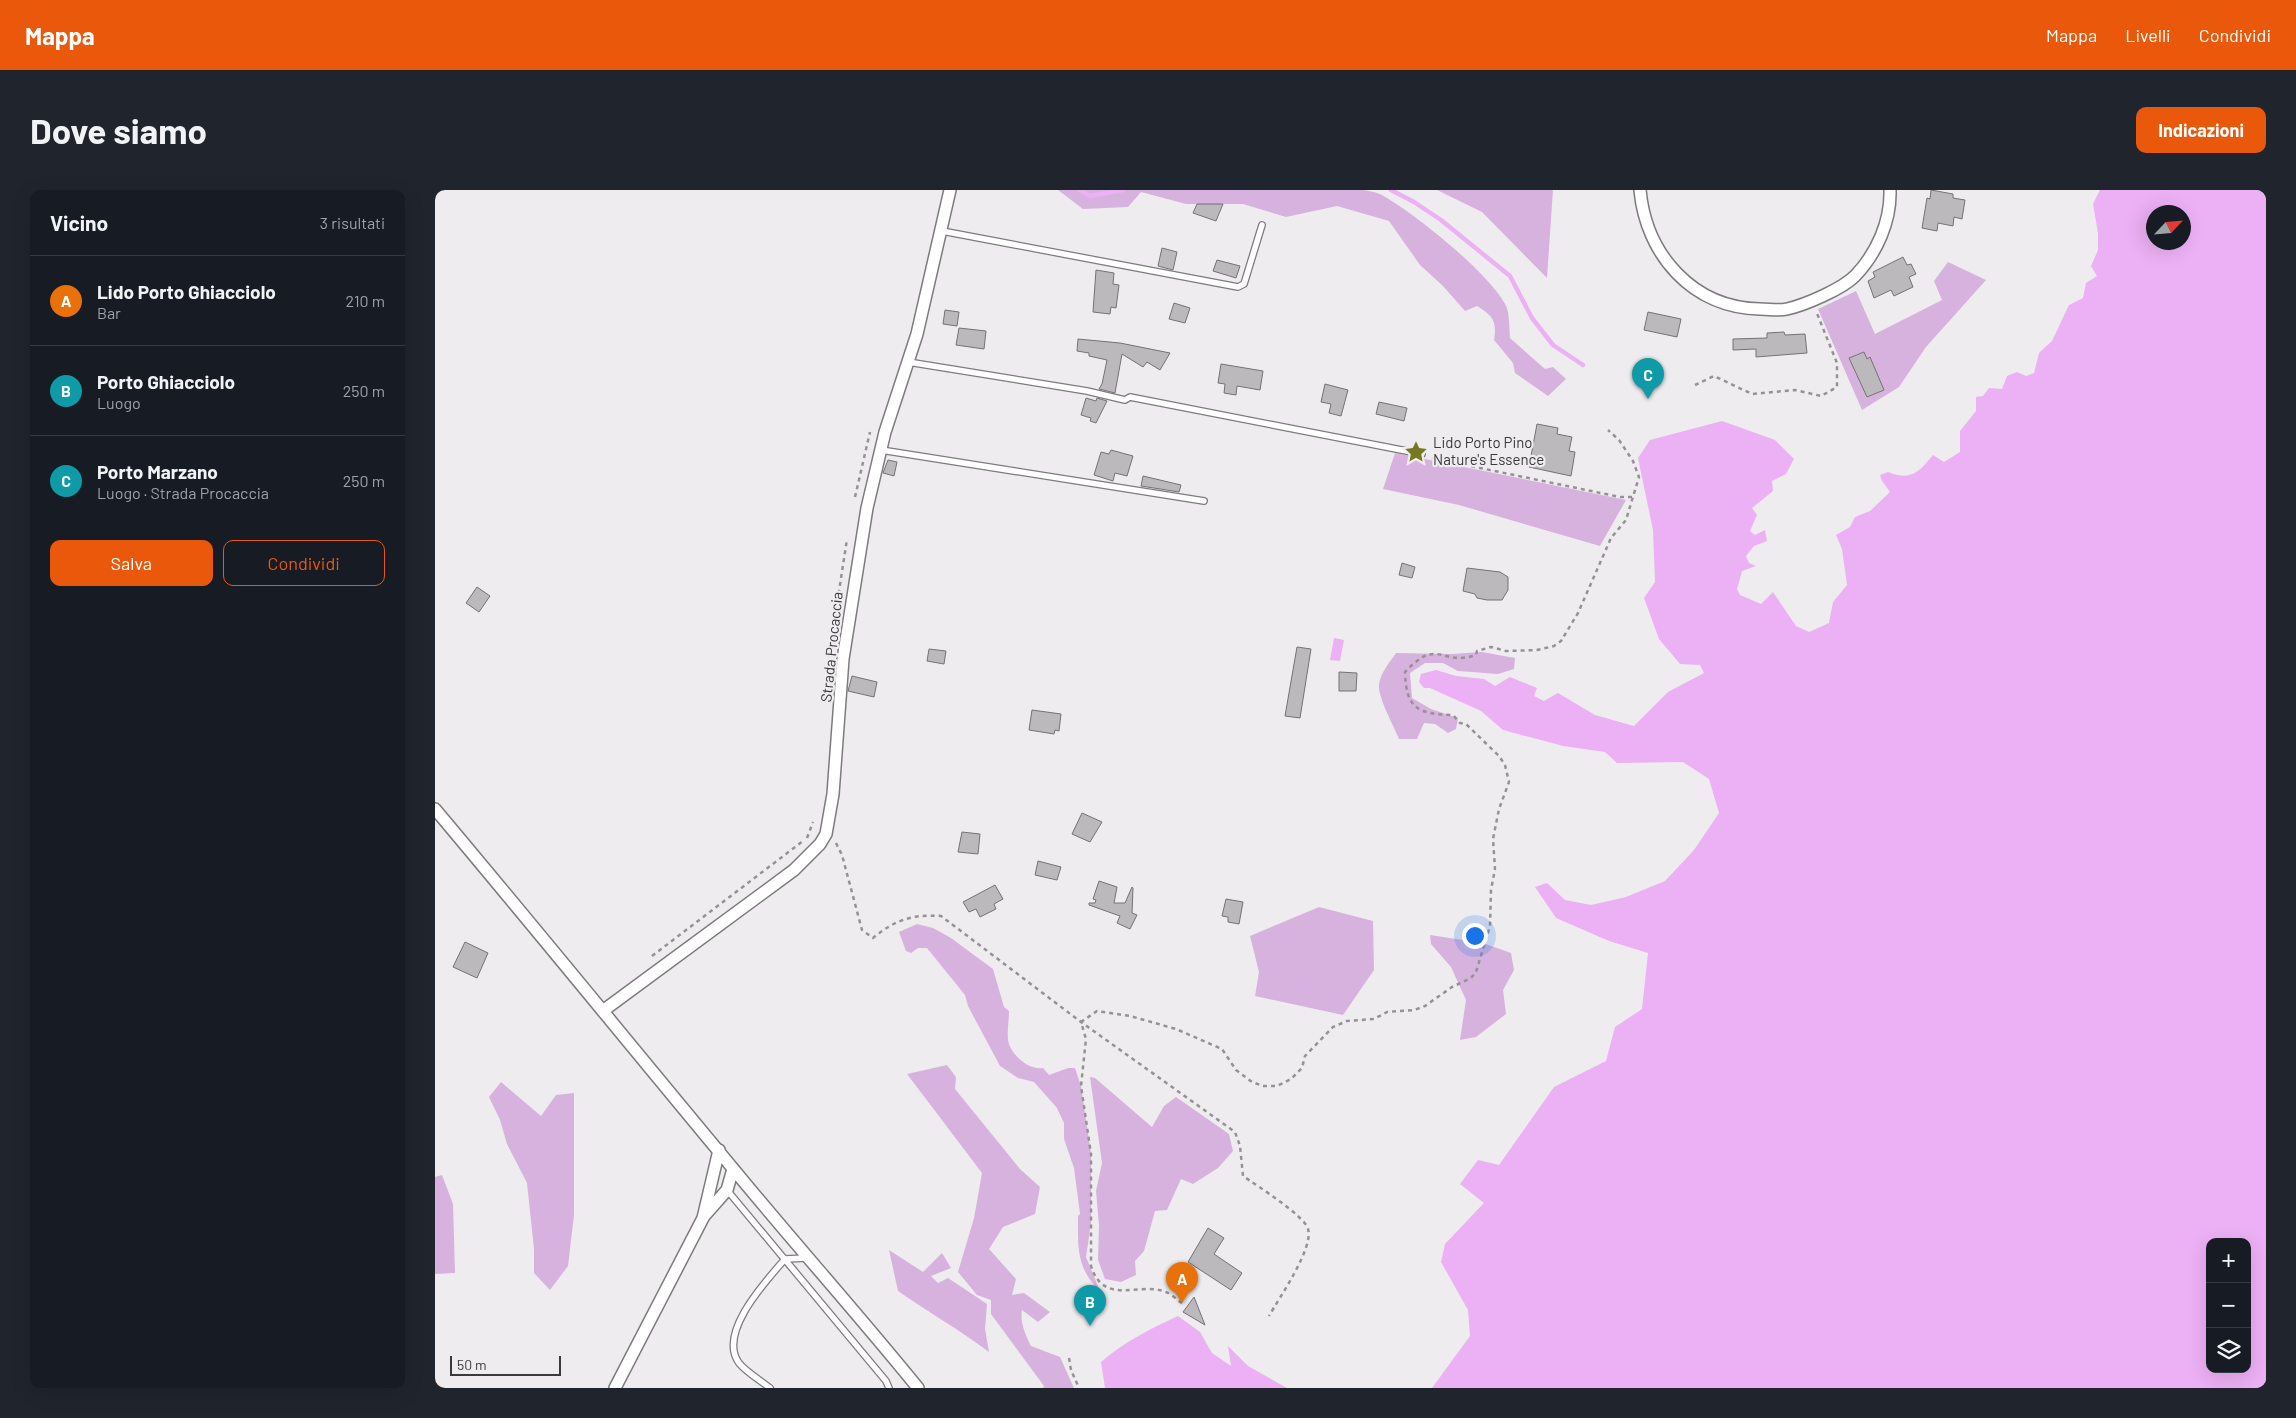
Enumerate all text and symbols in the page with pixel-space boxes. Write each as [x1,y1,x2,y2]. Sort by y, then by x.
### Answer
text: Mappa [25,21,95,50]
text: Mappa [2046,24,2097,46]
text: Livelli [2125,24,2171,46]
text: Condividi [2199,24,2271,46]
button: Indicazioni [2136,107,2266,153]
text: Dove siamo [30,109,207,151]
north arrow [2146,205,2191,250]
text: Vicino [50,210,108,235]
text: 3 risultati [320,213,385,232]
text: Lido Porto Ghiacciolo [97,280,276,303]
text: A [61,291,71,310]
text: 210 m [346,291,385,310]
text: Bar [97,303,121,322]
pin: C [1632,358,1664,399]
text: Porto Ghiacciolo [97,370,235,393]
text: B [61,381,71,400]
text: 250 m [343,381,385,400]
text: Luogo [97,393,141,412]
place label: Lido Porto Pino Nature's Essence [1433,433,1544,468]
place icon: Lido Porto Pino Nature's Essence [1403,439,1429,465]
text: Porto Marzano [97,460,218,483]
text: C [61,471,71,490]
text: 250 m [343,471,385,490]
text: Luogo · Strada Procaccia [97,483,269,502]
button: Salva [50,540,213,586]
button: Condividi [223,540,385,586]
street label: Strada Procaccia [816,591,846,703]
your location [1462,923,1488,949]
map controls [2206,1238,2251,1373]
button: + [2206,1238,2251,1283]
pin: A [1166,1262,1198,1303]
button: − [2206,1283,2251,1328]
pin: B [1074,1285,1106,1326]
button: layers [2206,1328,2251,1373]
scale bar [450,1353,561,1376]
text: 50 m [457,1356,486,1373]

